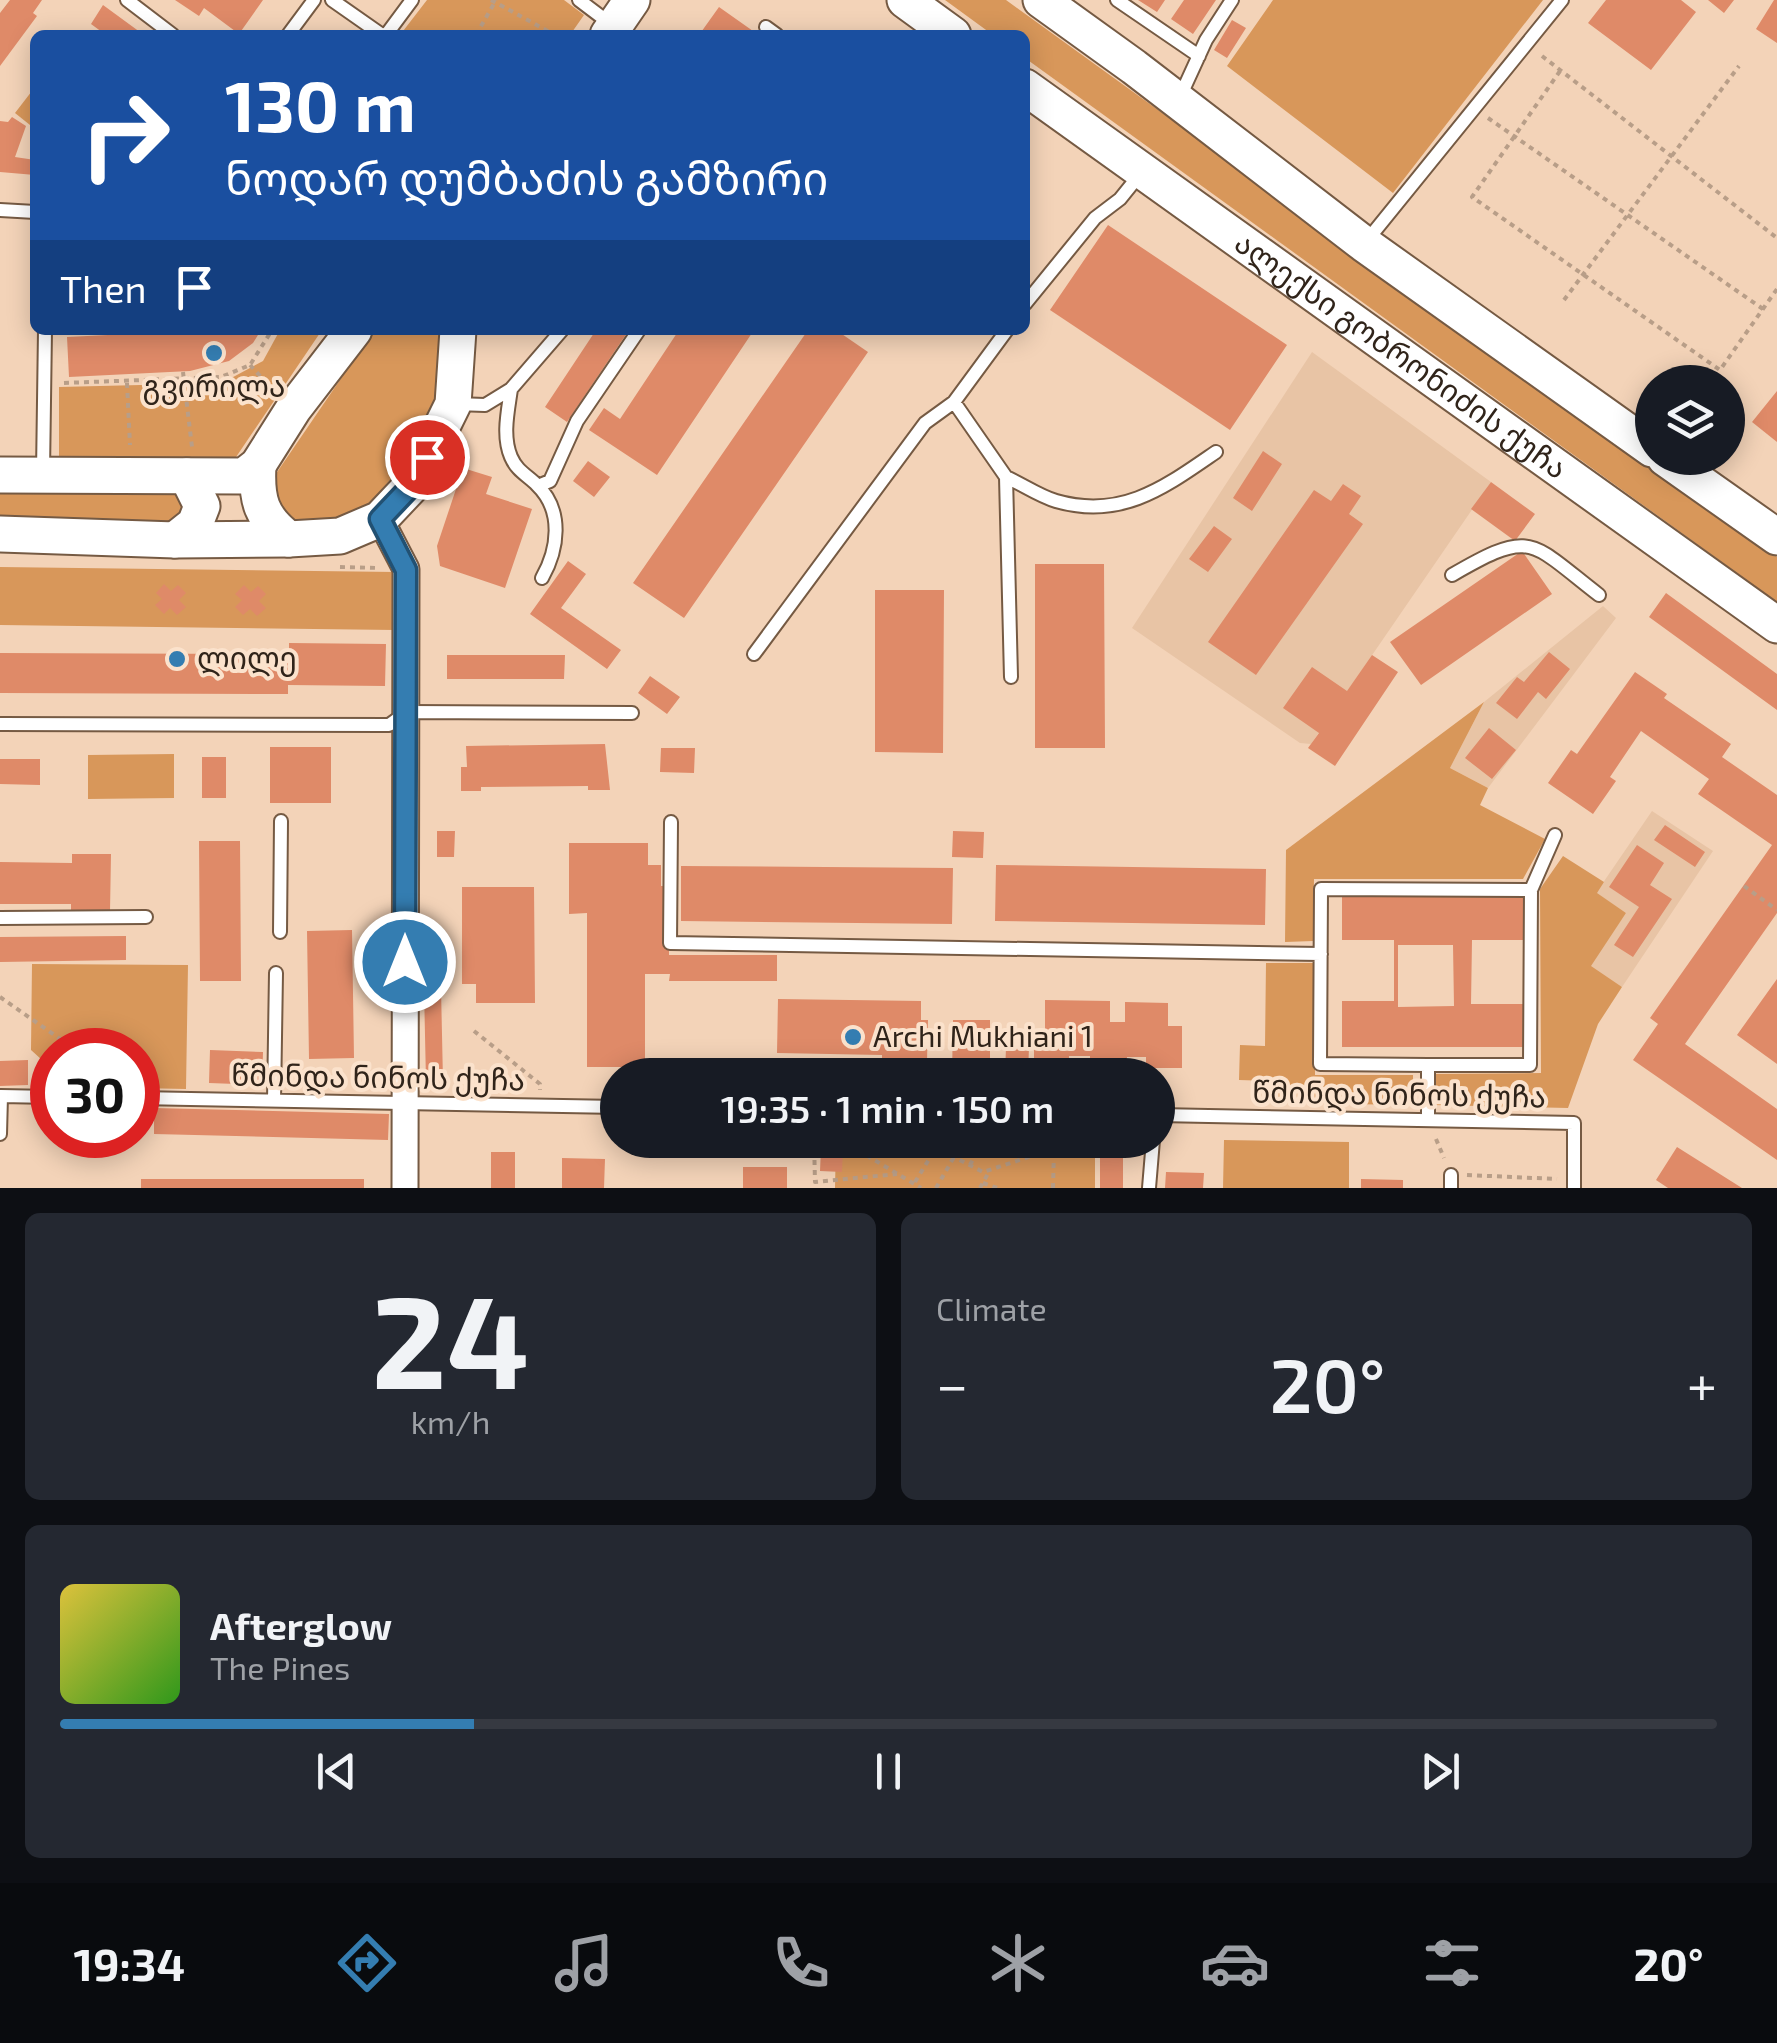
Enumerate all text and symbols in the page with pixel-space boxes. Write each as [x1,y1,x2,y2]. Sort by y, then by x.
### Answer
text: 130 m [225,62,416,146]
icon: right [60,70,190,200]
text: ნოდარ დუმბაძის გამზირი [225,150,828,204]
street label: ალექსი გობრონიძის ქუჩა [1229,223,1575,485]
icon: arrive [167,260,222,315]
text: Then [60,265,147,311]
marker: გვირილა [203,342,225,364]
map controls [1635,365,1745,475]
button: layers [1635,365,1745,475]
place label: გვირილა [143,367,285,405]
pin [385,415,470,500]
icon: arrive [400,430,455,485]
place label: ლილე [197,639,297,677]
marker: ლილე [166,648,188,670]
position arrow [353,910,457,1014]
place label: Archi Mukhiani 1 [873,1017,1093,1053]
marker: Archi Mukhiani 1 [842,1026,864,1048]
speed limit sign: 30 [30,1028,160,1158]
street label: წმინდა ნინოს ქუჩა [231,1055,525,1099]
street label: წმინდა ნინოს ქუჩა [1252,1072,1546,1116]
text: 19:35 · 1 min · 150 m [721,1085,1054,1131]
text: 24 [371,1259,530,1415]
text: Climate [936,1289,1047,1327]
text: 20° [1270,1338,1385,1428]
text: − [936,1350,968,1416]
text: + [1687,1350,1717,1416]
text: km/h [411,1402,490,1440]
text: Afterglow [210,1602,392,1648]
text: The Pines [210,1648,350,1686]
icon: previous [309,1744,364,1799]
icon: pause [861,1744,916,1799]
icon: next [1413,1744,1468,1799]
icon: directions [332,1928,402,1998]
icon: music [549,1928,619,1998]
icon: phone [766,1928,836,1998]
icon: climate [983,1928,1053,1998]
icon: car [1200,1928,1270,1998]
icon: filters [1417,1928,1487,1998]
text: 19:34 [73,1936,185,1990]
text: 20° [1633,1936,1703,1990]

